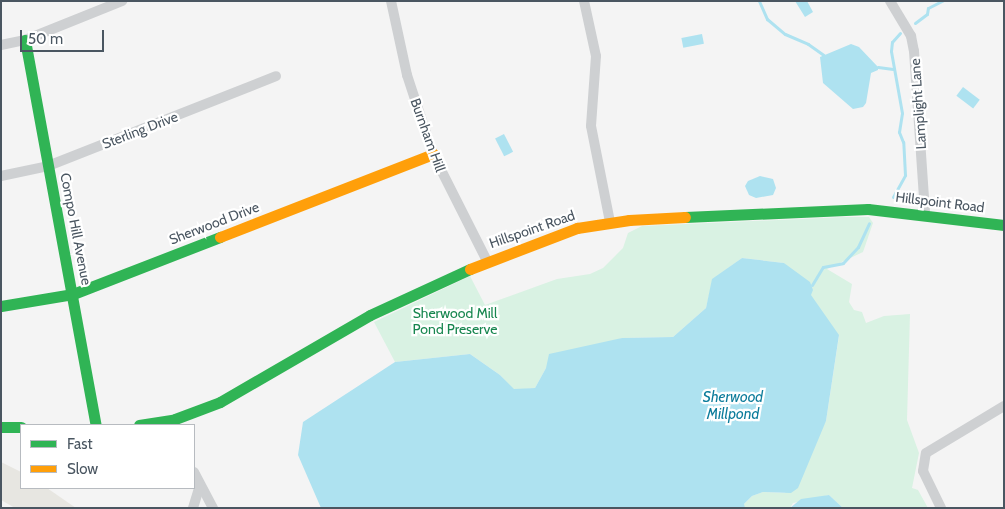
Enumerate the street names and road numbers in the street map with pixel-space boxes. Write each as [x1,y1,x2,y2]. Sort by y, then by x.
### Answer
street label: Lamplight Lane [906,58,930,150]
street label: Burnham Hill [407,96,449,174]
street label: Sterling Drive [100,108,180,152]
street label: Compo Hill Avenue [57,171,95,287]
street label: Hillspoint Road [895,188,985,216]
street label: Sherwood Drive [167,198,261,248]
street label: Hillspoint Road [487,206,577,252]

